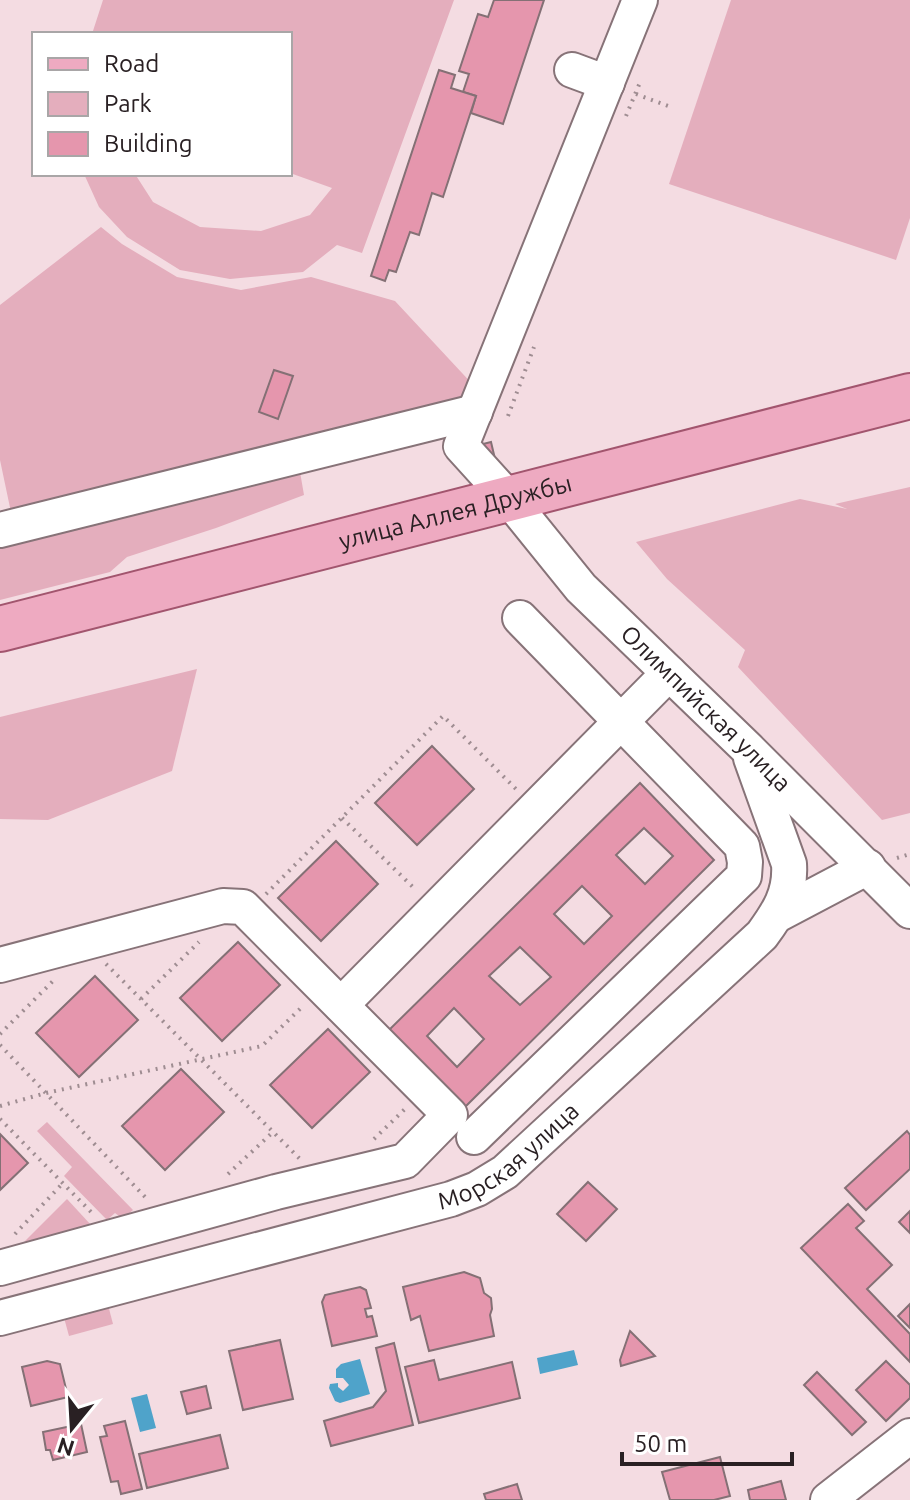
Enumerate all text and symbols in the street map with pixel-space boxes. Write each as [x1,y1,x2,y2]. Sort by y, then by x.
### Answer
legend [32,32,292,176]
text: Road [104,50,159,77]
text: Park [104,90,152,117]
text: Building [104,130,192,157]
street label: улица Аллея Дружбы [336,469,574,555]
street label: Олимпийская улица [615,620,796,797]
street label: Морская улица [435,1097,584,1215]
north arrow [32,1388,112,1468]
scale bar [622,1416,792,1466]
text: 50 m [634,1430,687,1457]
text: N [54,1433,77,1462]

